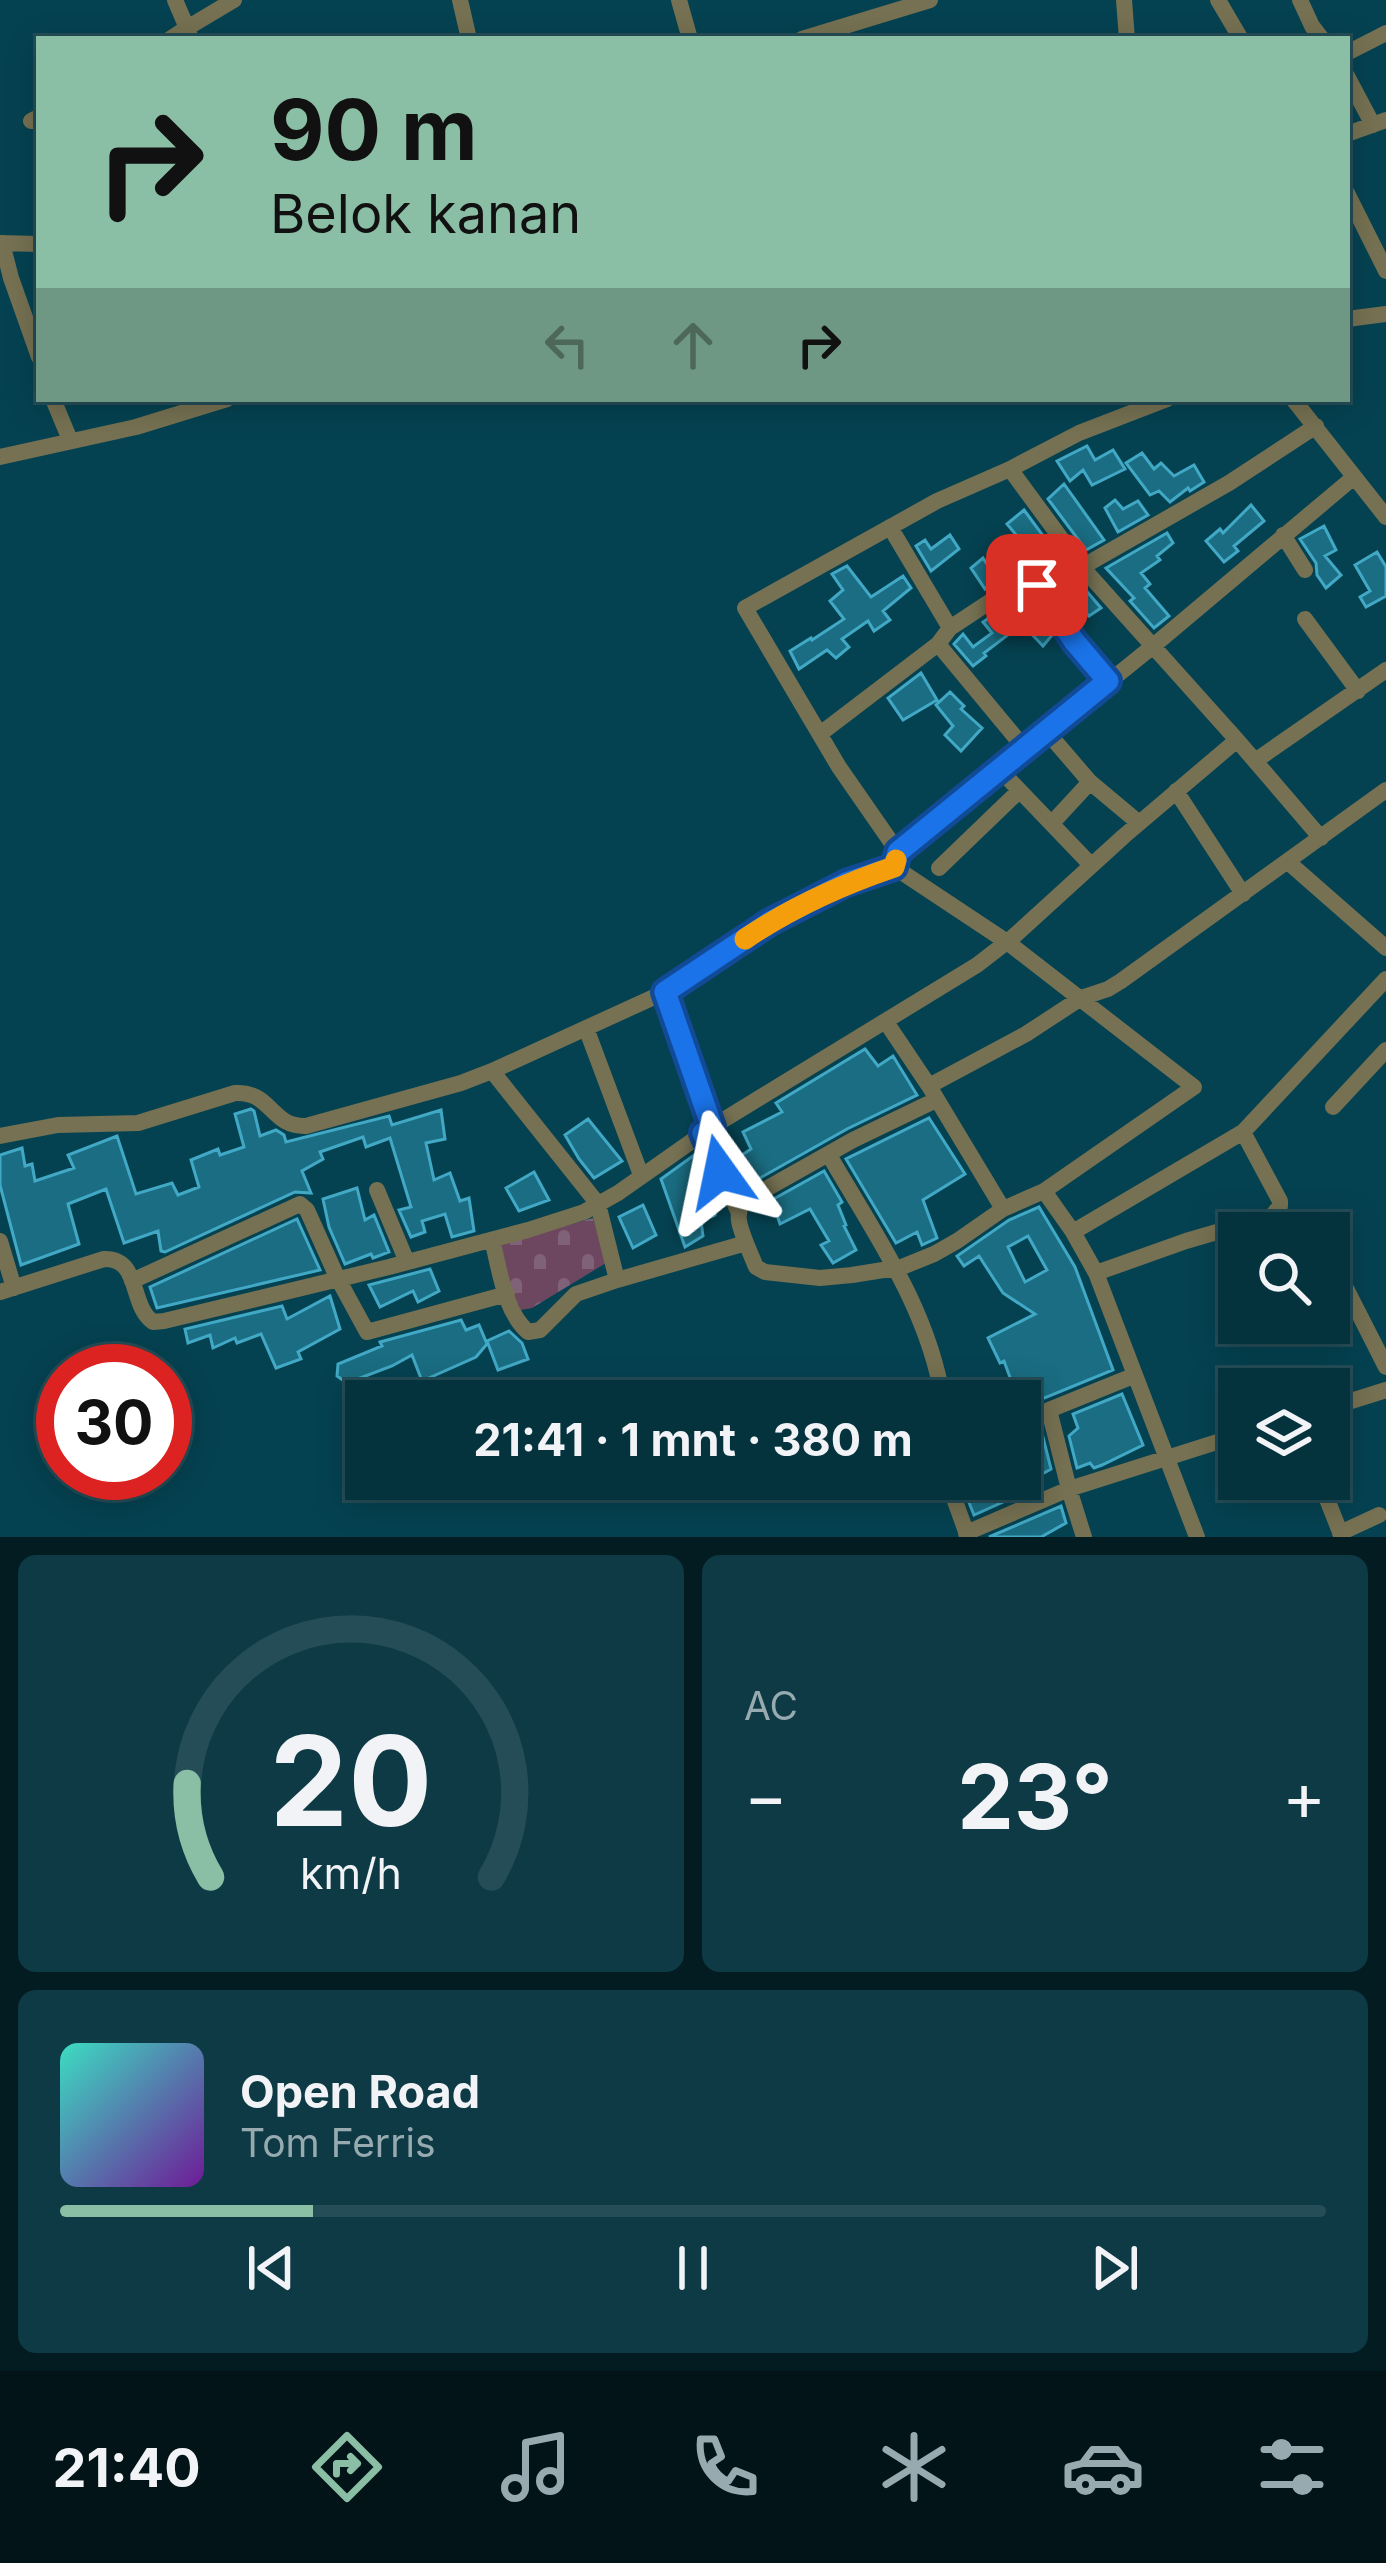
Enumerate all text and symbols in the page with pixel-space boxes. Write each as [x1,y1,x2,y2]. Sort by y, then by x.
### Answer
text: 90 m [270,79,478,180]
icon: right [72,84,228,240]
text: Belok kanan [270,181,581,246]
icon: left [534,312,600,378]
icon: ahead [660,312,726,378]
icon: right [786,312,852,378]
pin [986,534,1088,636]
icon: arrive [1004,552,1070,618]
position arrow [657,1109,783,1235]
map controls [1218,1212,1350,1500]
button: search [1218,1212,1350,1344]
speed limit sign: 30 [36,1344,192,1500]
button: layers [1218,1368,1350,1500]
text: 21:41 · 1 mnt · 380 m [473,1412,913,1467]
text: AC [744,1682,798,1729]
text: 20 [270,1705,432,1856]
text: 23° [957,1742,1113,1851]
text: − [744,1756,788,1836]
text: + [1282,1756,1326,1836]
text: km/h [300,1846,402,1898]
text: Open Road [240,2064,480,2119]
text: Tom Ferris [240,2119,435,2166]
icon: previous [238,2235,304,2301]
icon: pause [660,2235,726,2301]
icon: next [1082,2235,1148,2301]
icon: directions [305,2425,389,2509]
icon: music [494,2425,578,2509]
icon: phone [683,2425,767,2509]
icon: climate [872,2425,956,2509]
icon: car [1061,2425,1145,2509]
icon: filters [1250,2425,1334,2509]
text: 21:40 [52,2435,201,2500]

